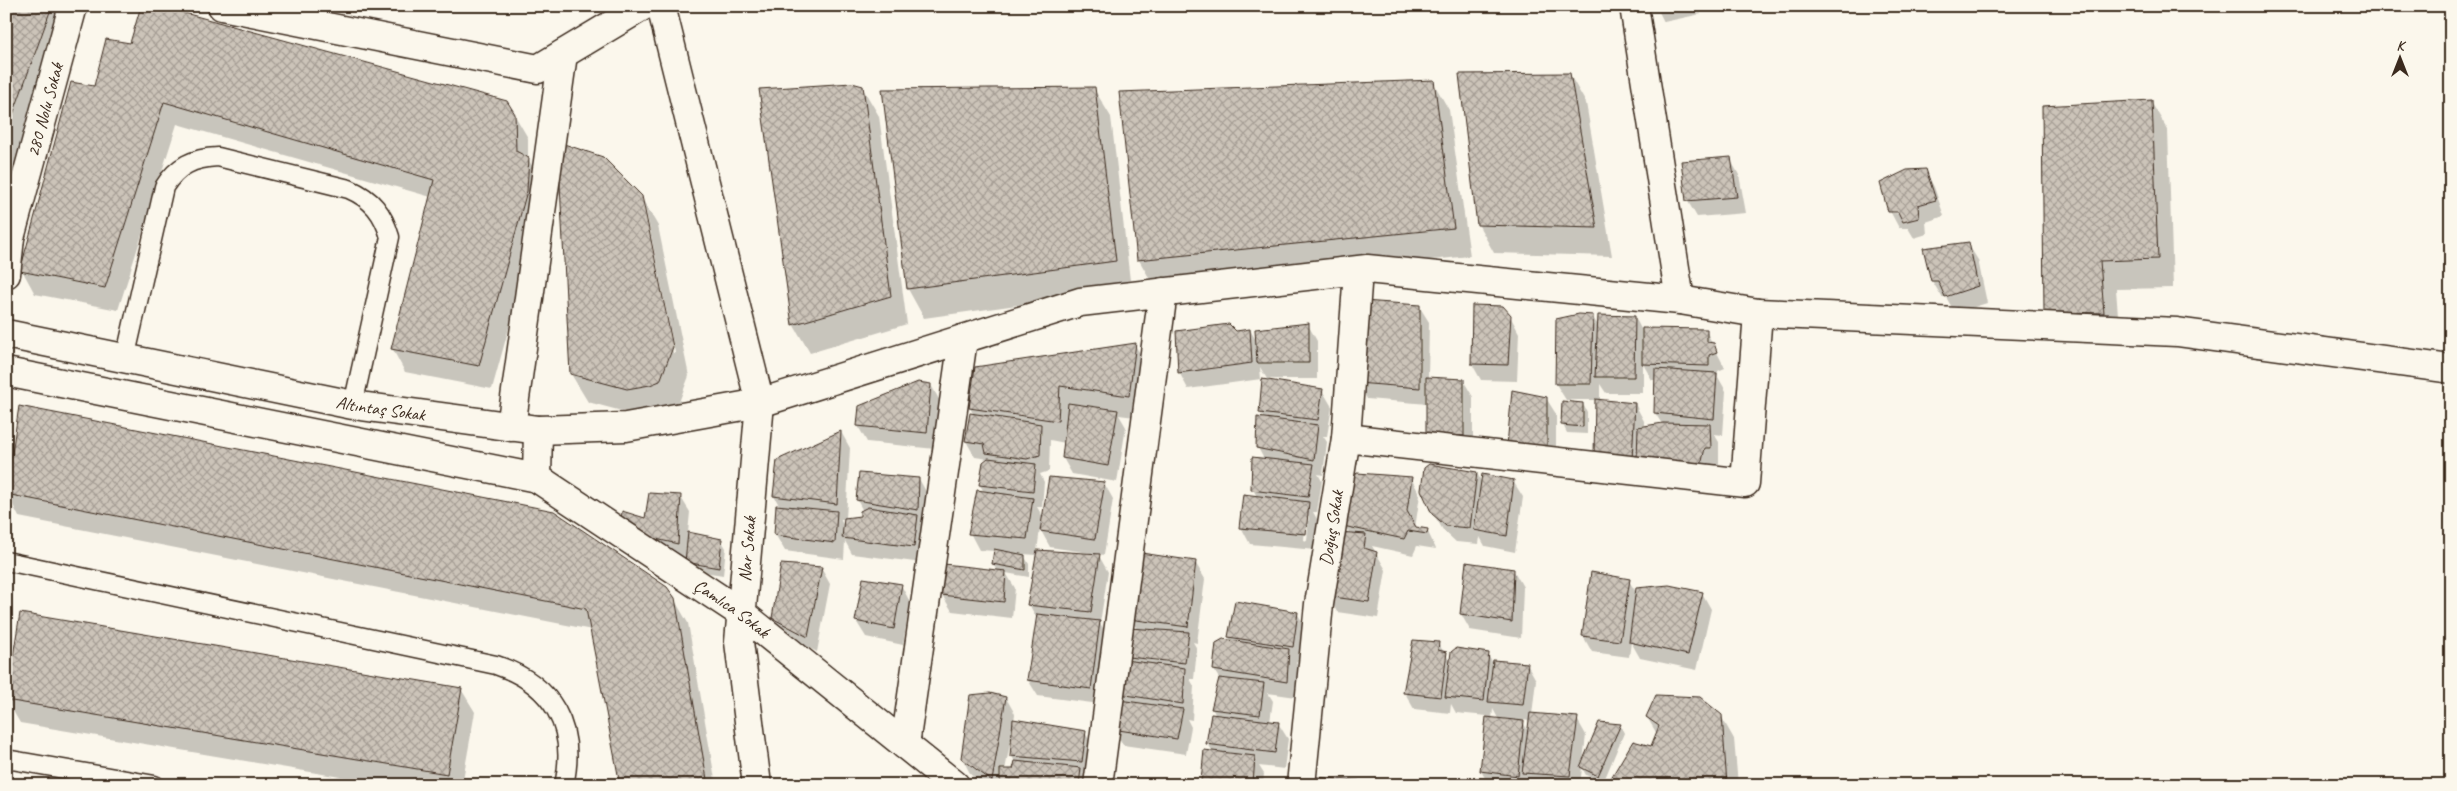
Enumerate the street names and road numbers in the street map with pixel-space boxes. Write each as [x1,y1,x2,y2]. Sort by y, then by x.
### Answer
street label: 280 Nolu Sokak [22,59,68,159]
street label: Altıntaş Sokak [334,391,428,426]
street label: Doğuş Sokak [1314,487,1349,567]
street label: Nar Sokak [733,514,761,582]
street label: Çamlıca Sokak [690,574,775,644]

